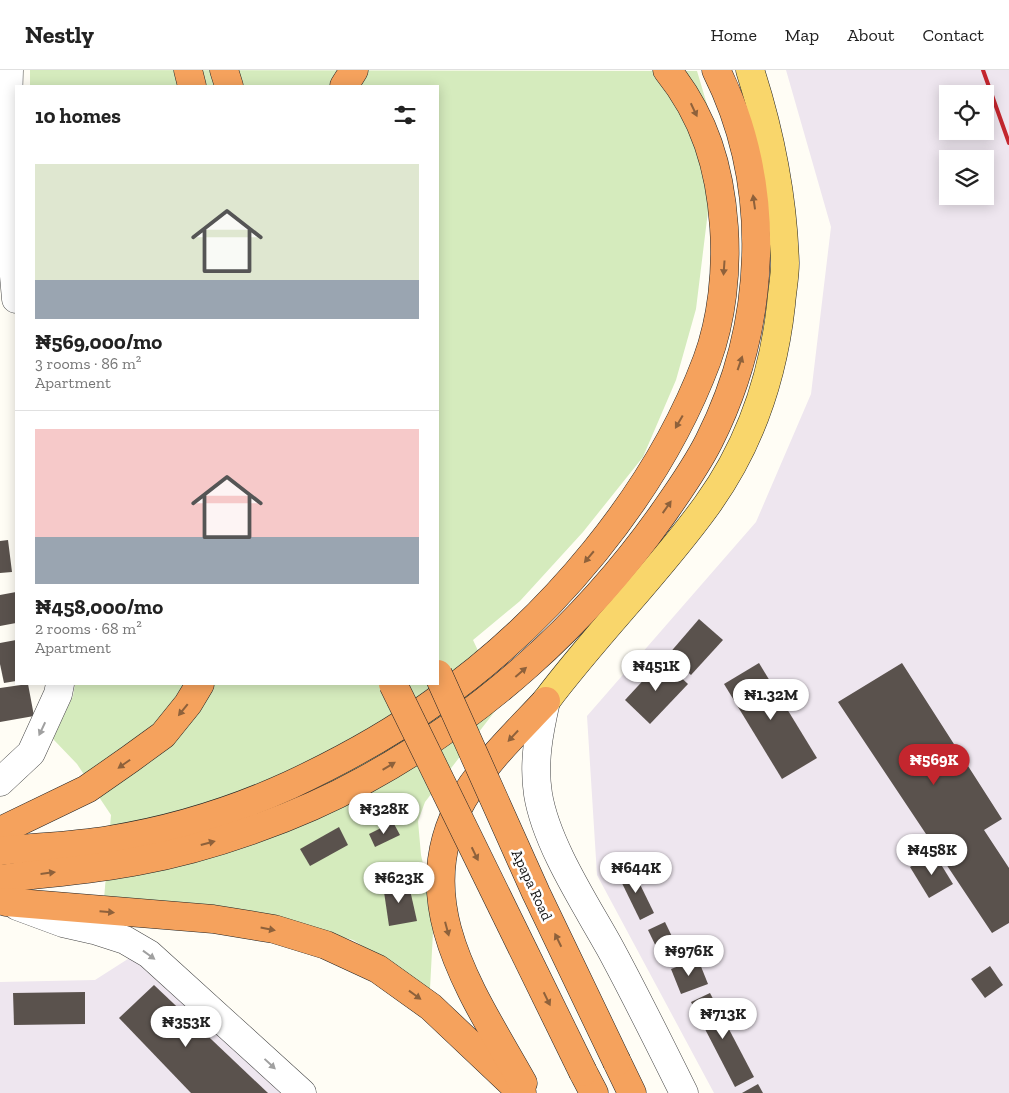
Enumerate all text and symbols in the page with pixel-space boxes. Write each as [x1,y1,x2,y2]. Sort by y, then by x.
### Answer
text: Nestly [25,20,94,49]
text: Home [710,24,757,46]
text: Map [785,24,819,46]
text: About [847,24,894,46]
text: Contact [922,24,984,46]
map controls [939,85,994,205]
button: locate [939,85,994,140]
icon: filters [391,101,419,129]
text: 10 homes [35,103,121,128]
one-way arrow [690,103,698,117]
button: layers [939,150,994,205]
one-way arrow [749,194,757,210]
icon: home [182,196,272,286]
one-way arrow [719,260,727,276]
text: ₦569,000/mo [35,329,162,354]
text: 3 rooms · 86 m² [35,354,141,373]
one-way arrow [736,355,744,370]
text: Apartment [35,373,111,392]
one-way arrow [674,416,683,429]
icon: home [182,462,272,552]
one-way arrow [662,501,673,514]
one-way arrow [583,550,594,563]
text: ₦458,000/mo [35,594,163,619]
text: 2 rooms · 68 m² [35,619,142,638]
text: Apartment [35,638,111,657]
pin: ₦451K [621,650,691,692]
text: ₦451K [632,656,680,675]
one-way arrow [514,666,527,677]
pin: ₦1.32M [730,678,812,721]
text: ₦1.32M [744,685,798,704]
one-way arrow [177,703,188,716]
one-way arrow [38,722,46,736]
one-way arrow [507,730,519,742]
pin: ₦569K [899,744,969,786]
text: ₦569K [910,750,958,769]
one-way arrow [117,759,130,769]
one-way arrow [382,761,395,770]
pin: ₦328K [349,792,419,835]
text: ₦328K [359,799,409,818]
pin: ₦458K [897,834,967,876]
one-way arrow [200,839,215,847]
text: ₦458K [907,840,957,859]
one-way arrow [471,847,479,861]
street label: Apapa Road [508,847,557,924]
pin: ₦644K [601,852,671,894]
text: ₦644K [611,858,661,877]
pin: ₦623K [364,862,434,904]
text: ₦623K [374,868,424,887]
one-way arrow [41,869,57,877]
one-way arrow [99,908,115,916]
one-way arrow [443,922,451,937]
one-way arrow [261,925,277,933]
one-way arrow [554,932,562,947]
pin: ₦976K [654,934,724,977]
text: ₦976K [665,941,713,960]
one-way arrow [142,950,156,960]
one-way arrow [408,990,421,1000]
one-way arrow [543,992,551,1007]
pin: ₦713K [688,998,758,1040]
text: ₦713K [700,1004,746,1023]
pin: ₦353K [151,1006,221,1048]
text: ₦353K [162,1012,210,1031]
one-way arrow [264,1058,276,1070]

